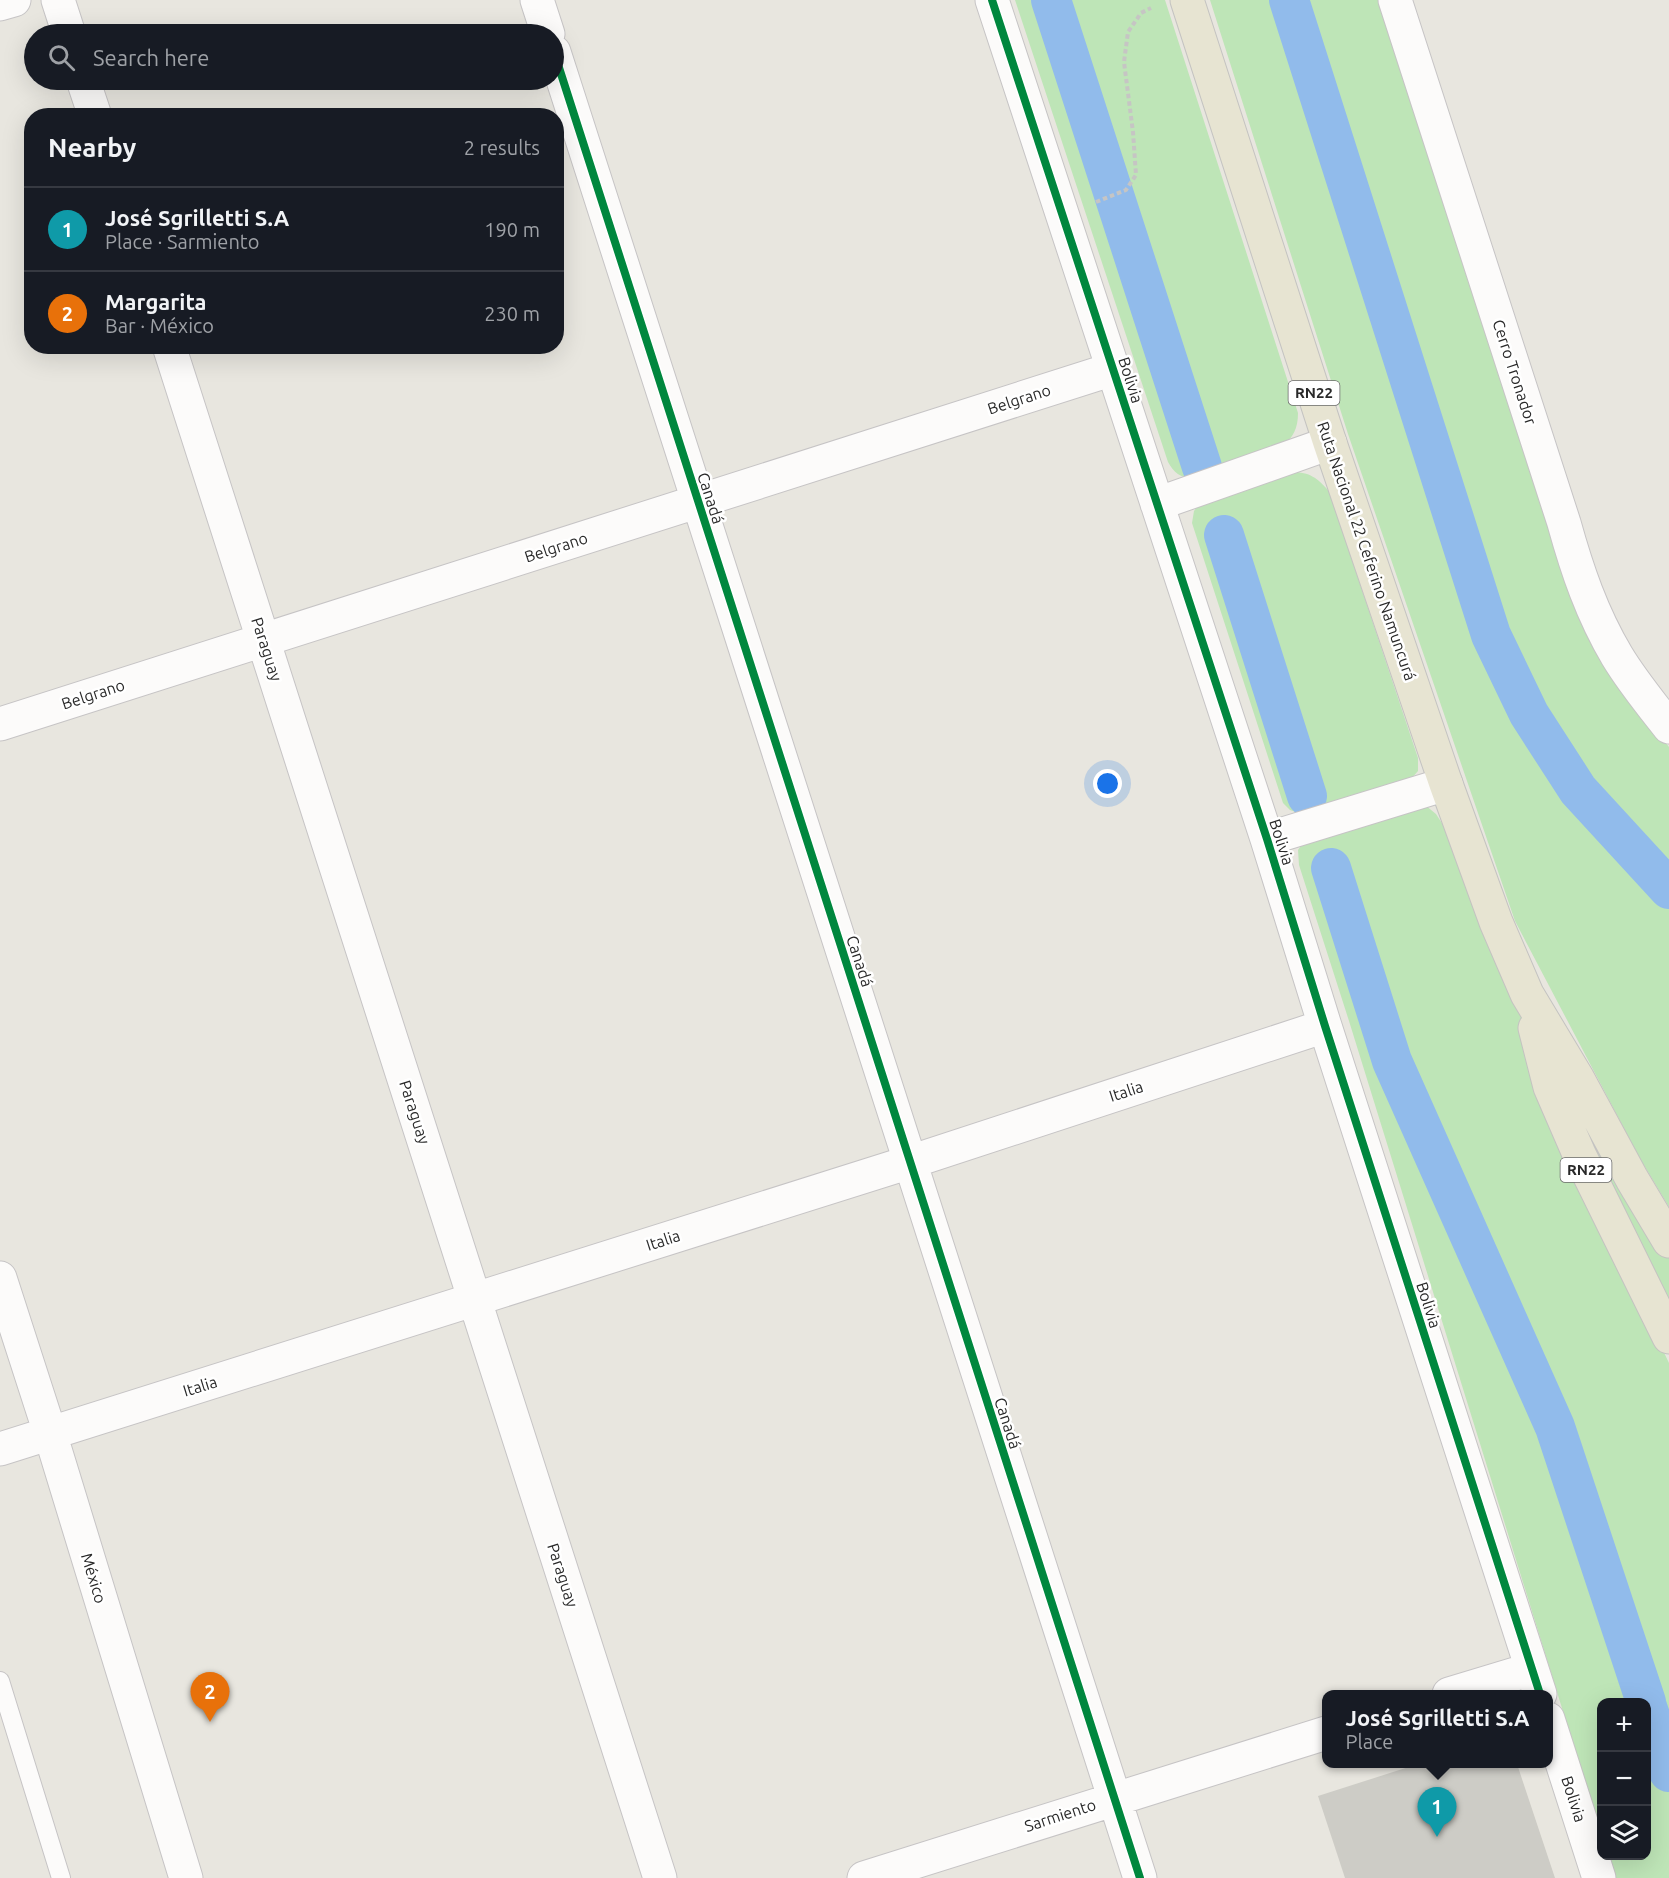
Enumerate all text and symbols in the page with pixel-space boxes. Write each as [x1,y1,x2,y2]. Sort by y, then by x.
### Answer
search box [24,24,564,90]
icon: search [45,41,78,74]
text: Search here [93,45,209,70]
text: Nearby [48,133,136,162]
text: 2 results [464,136,540,159]
text: José Sgrilletti S.A [105,205,289,230]
text: 1 [62,218,73,241]
text: 190 m [484,218,540,241]
text: Place · Sarmiento [105,230,259,253]
text: Margarita [105,289,207,314]
text: 2 [62,302,73,325]
text: 230 m [484,302,540,325]
text: Bar · México [105,314,214,337]
street label: Cerro Tronador [1489,317,1541,427]
street label: Bolivia [1115,355,1147,405]
street label: Belgrano [985,380,1053,418]
road number: RN22 [1288,381,1340,405]
street label: Ruta Nacional 22 Ceferino Namuncurá [1314,419,1420,683]
street label: Canadá [694,470,728,526]
street label: Belgrano [522,528,590,566]
street label: Paraguay [248,615,286,684]
street label: Belgrano [59,675,127,713]
your location [1093,769,1122,798]
street label: Bolivia [1266,817,1298,867]
street label: Canadá [843,933,877,989]
street label: Italia [1107,1077,1145,1105]
street label: Paraguay [396,1078,434,1147]
road number: RN22 [1560,1158,1612,1182]
street label: Italia [644,1226,682,1254]
street label: Bolivia [1413,1280,1445,1330]
street label: Italia [181,1372,219,1400]
street label: Canadá [991,1395,1025,1451]
street label: Paraguay [544,1541,582,1610]
street label: México [78,1551,110,1605]
pin: 2 [190,1672,230,1722]
popup [1322,1690,1553,1768]
map controls [1597,1698,1651,1860]
button: + [1597,1698,1651,1752]
text: José Sgrilletti S.A [1345,1705,1530,1730]
text: Place [1345,1730,1393,1753]
button: − [1597,1752,1651,1806]
street label: Bolivia [1558,1774,1590,1824]
pin: 1 [1418,1788,1456,1837]
street label: Sarmiento [1022,1795,1098,1835]
button: layers [1597,1806,1651,1860]

